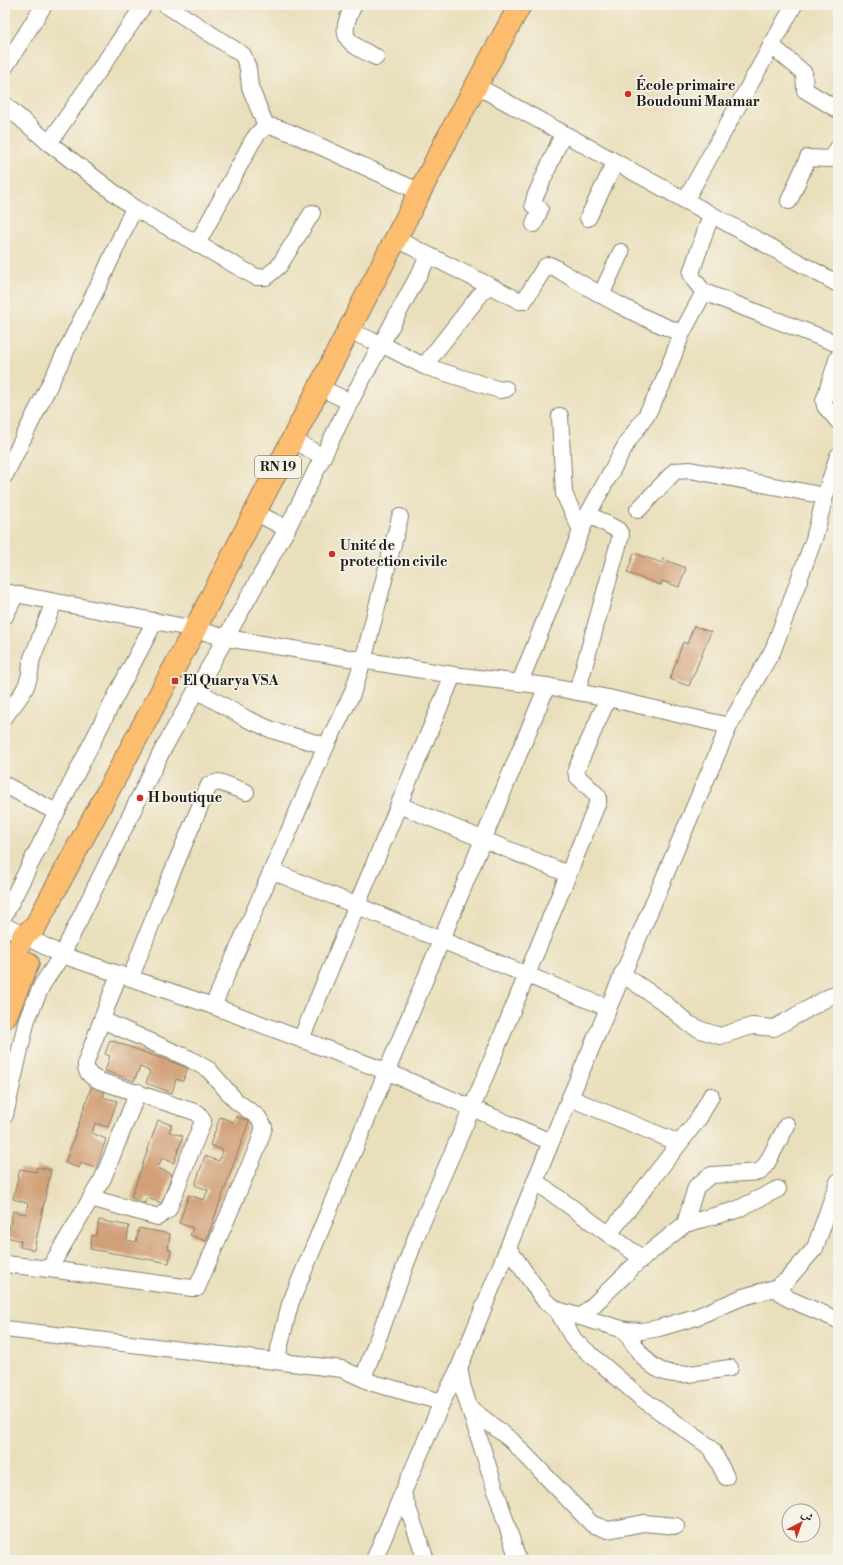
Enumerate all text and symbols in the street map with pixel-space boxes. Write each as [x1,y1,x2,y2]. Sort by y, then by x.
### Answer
place label: École primaire Boudouni Maamar [636,75,760,111]
marker: École primaire Boudouni Maamar [623,89,633,99]
road number: RN 19 [255,456,301,478]
place label: Unité de protection civile [340,537,448,571]
marker: Unité de protection civile [327,549,337,559]
place label: El Quarya VSA [183,672,279,690]
marker: El Quarya VSA [170,676,180,686]
place label: H boutique [148,789,223,807]
marker: H boutique [135,793,145,803]
north arrow [781,1503,821,1543]
text: ش [798,1507,816,1525]

